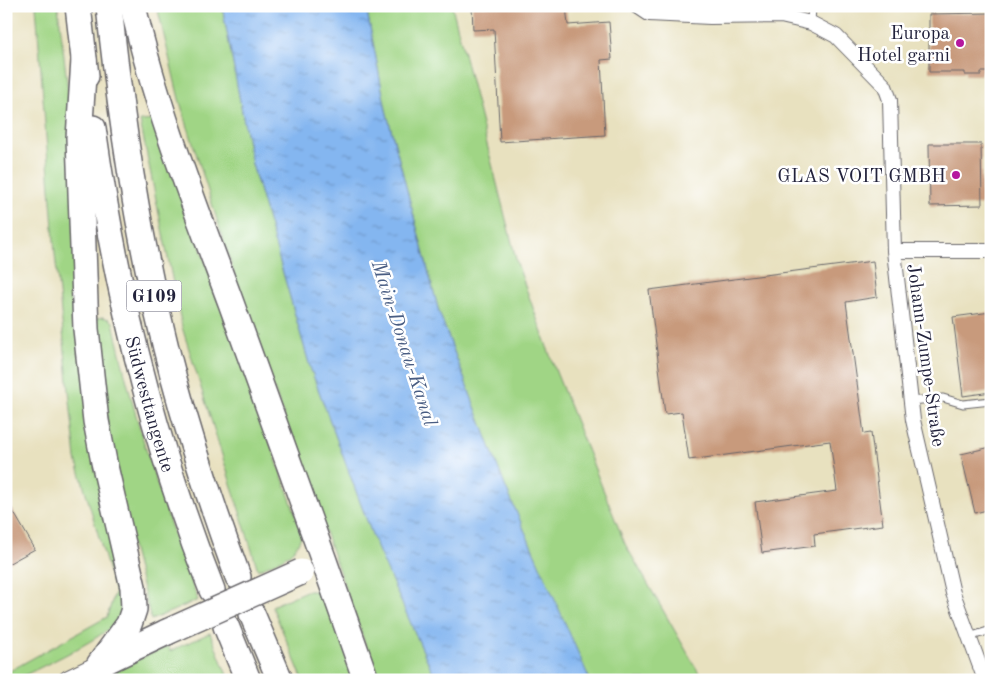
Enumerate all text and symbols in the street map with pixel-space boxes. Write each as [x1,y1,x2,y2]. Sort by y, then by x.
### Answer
place label: Europa Hotel garni [857,25,951,66]
marker: Europa Hotel garni [954,37,966,49]
place label: GLAS VOIT GMBH [777,168,946,187]
marker: GLAS VOIT GMBH [950,169,962,181]
water label: Main-Donau-Kanal [367,257,439,429]
street label: Johann-Zumpe-Straße [902,263,947,448]
road number: G109 [126,280,182,312]
street label: Südwesttangente [120,334,176,475]

